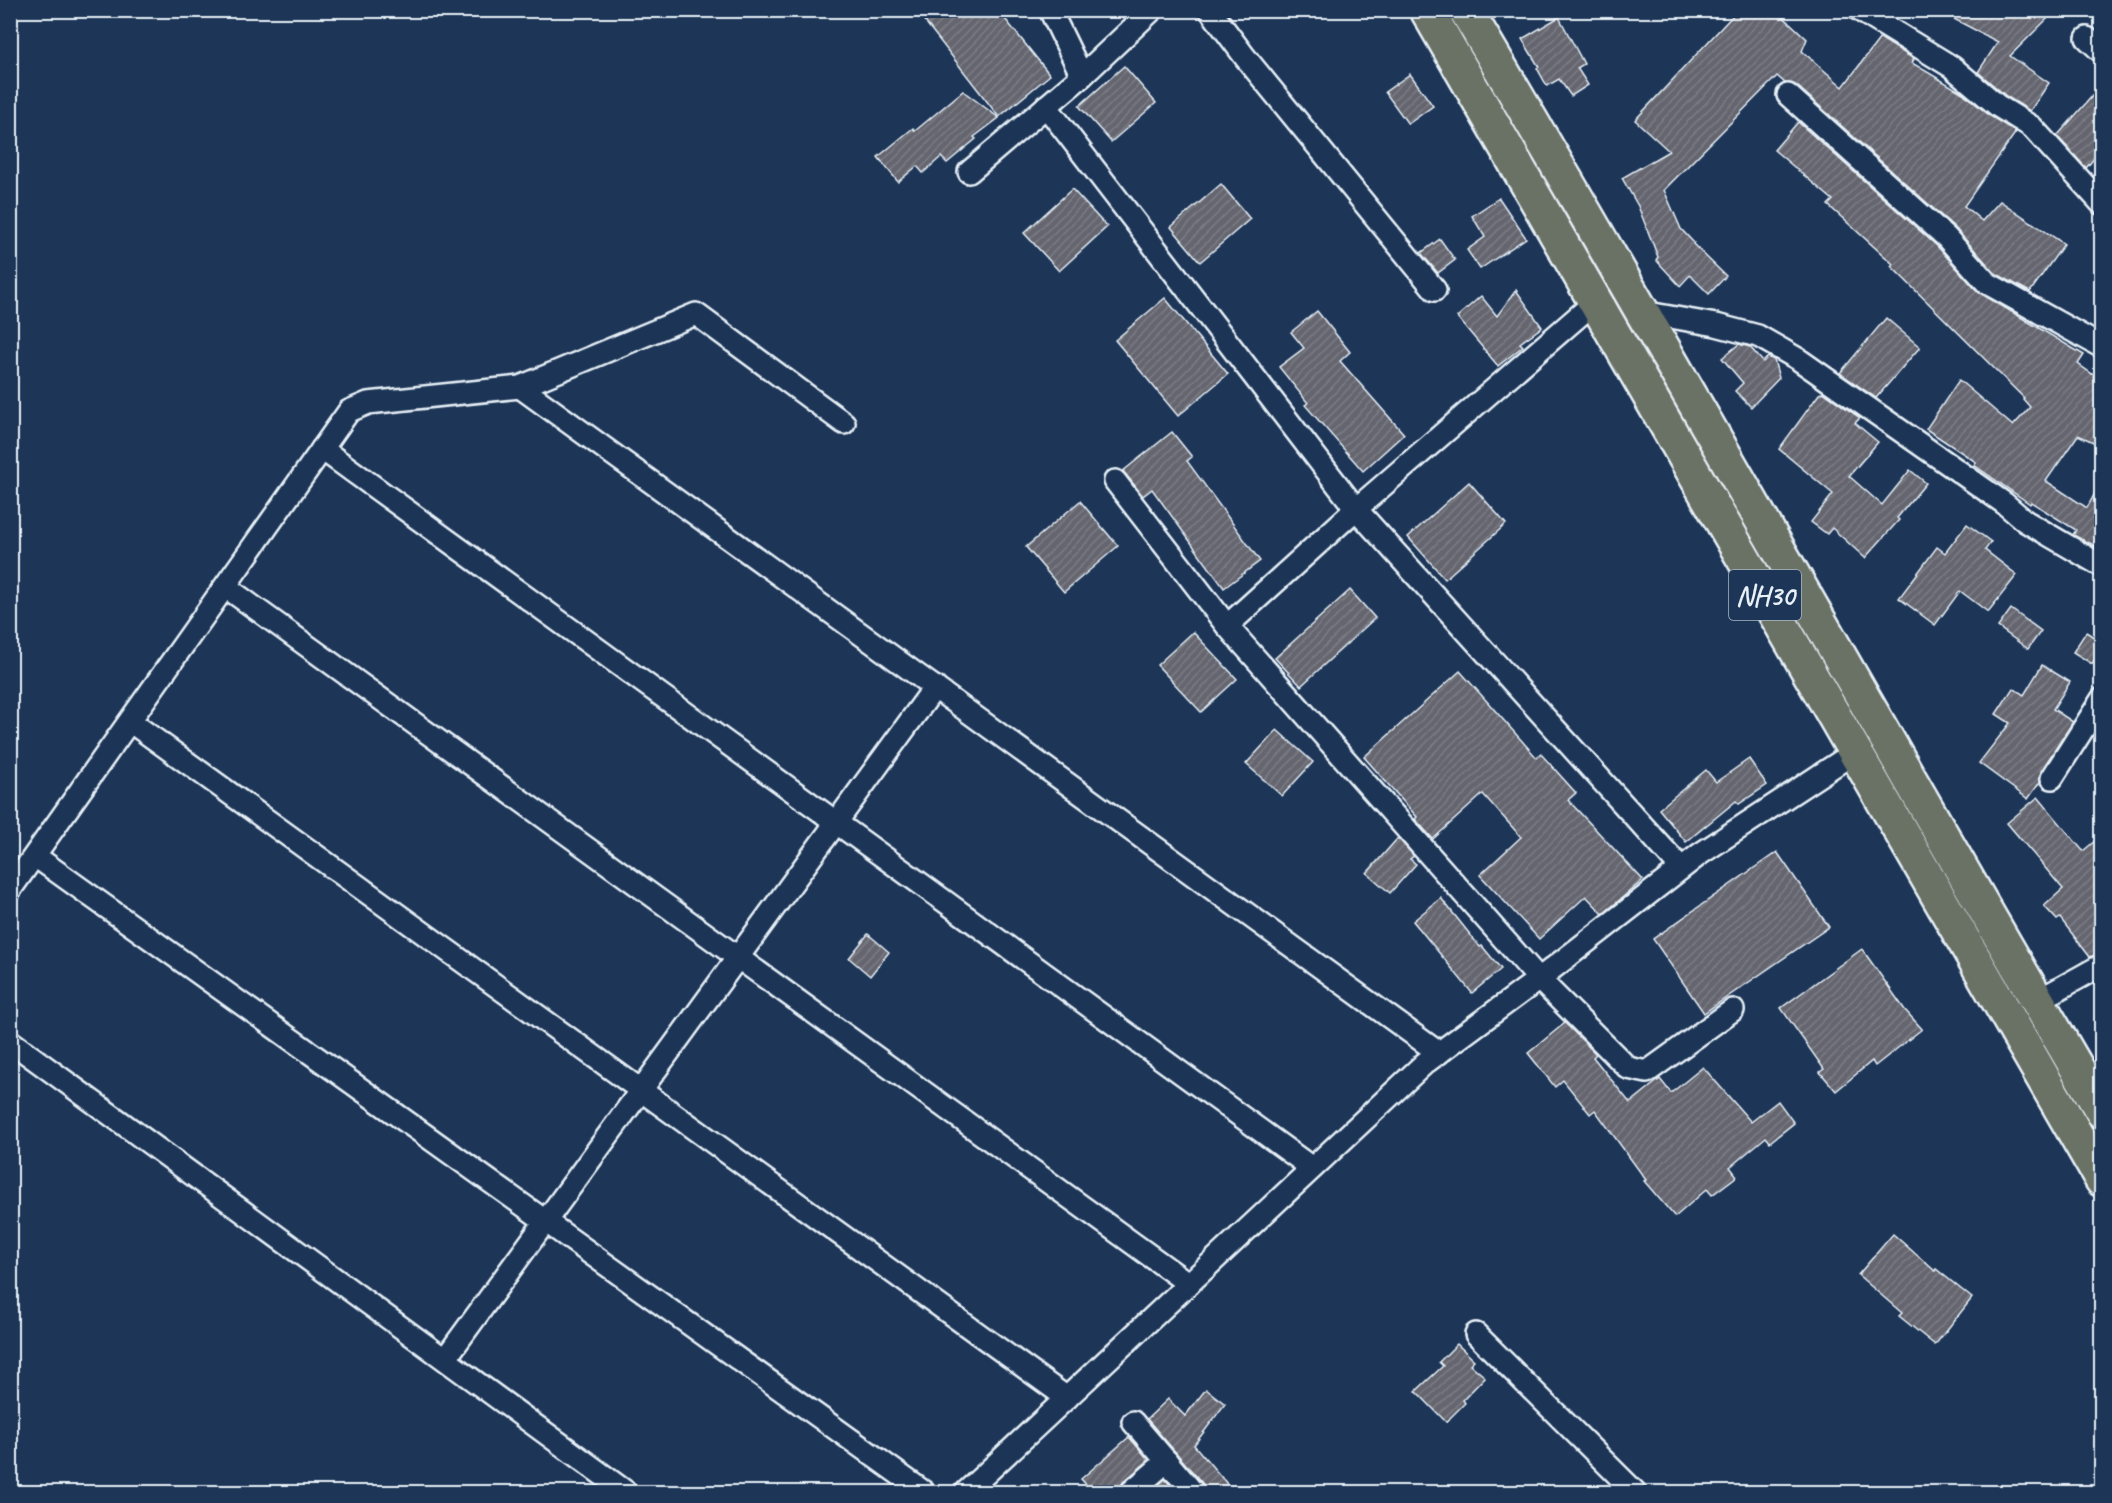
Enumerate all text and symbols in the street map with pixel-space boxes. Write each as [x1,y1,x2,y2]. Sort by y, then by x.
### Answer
road number: NH30 [1729,570,1801,620]

